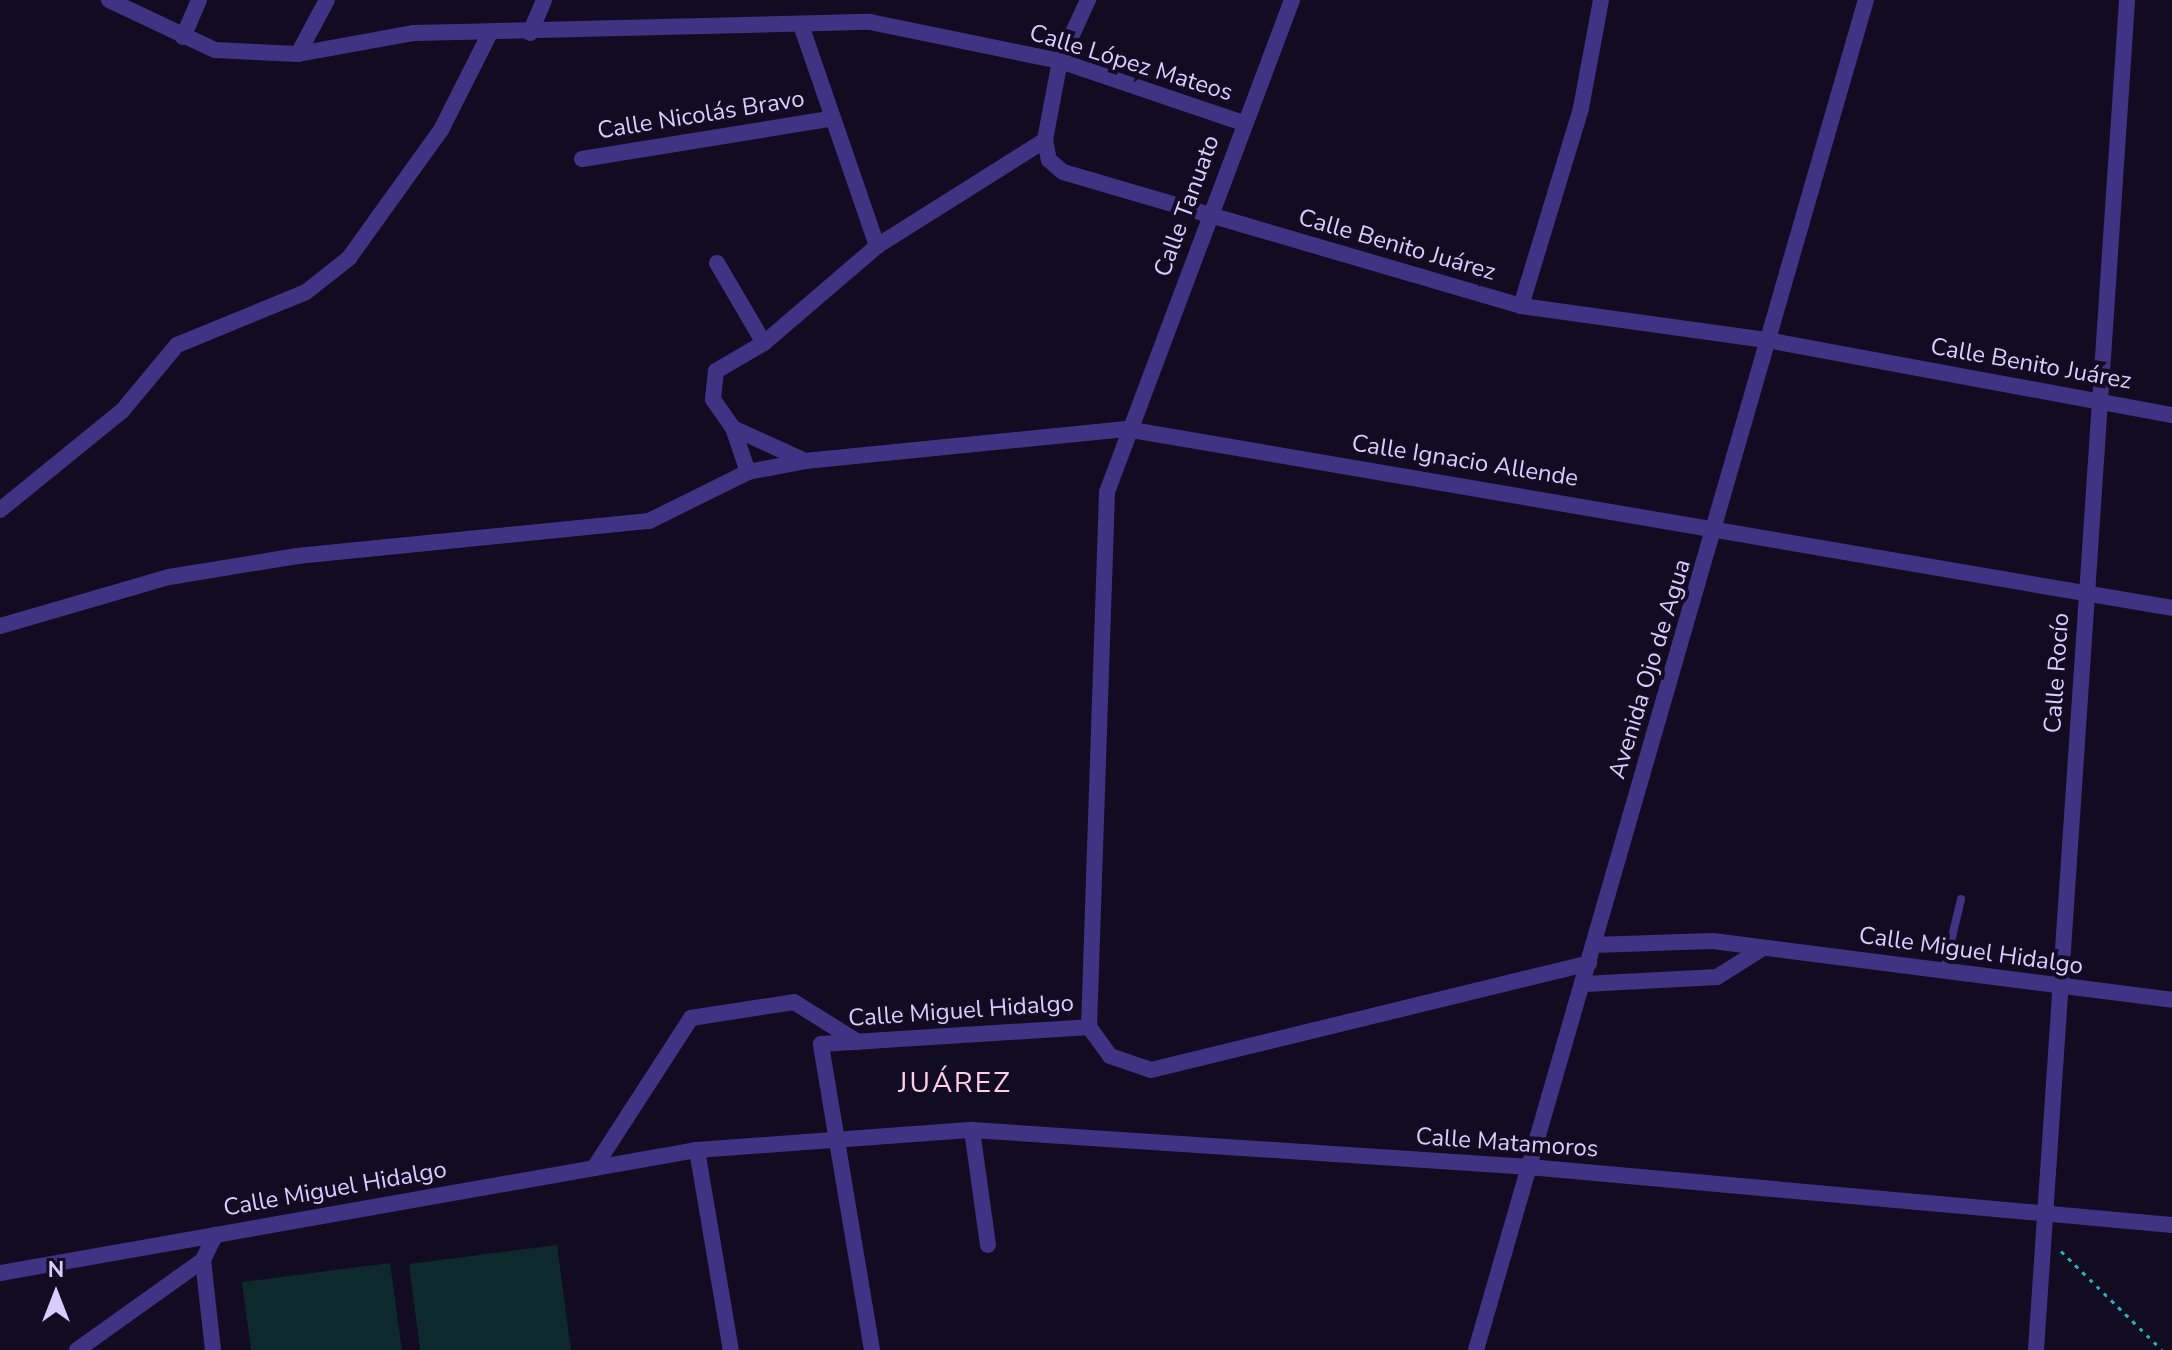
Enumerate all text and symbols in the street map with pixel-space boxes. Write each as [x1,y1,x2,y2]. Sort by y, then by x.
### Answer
street label: Calle López Mateos [1026,18,1236,108]
street label: Calle Nicolás Bravo [595,84,807,146]
street label: Calle Tanuato [1148,131,1226,281]
street label: Calle Benito Juárez [1295,203,1499,287]
street label: Calle Benito Juárez [1928,332,2134,396]
street label: Calle Ignacio Allende [1350,429,1580,493]
street label: Avenida Ojo de Agua [1603,556,1697,782]
street label: Calle Rocío [2038,612,2076,734]
street label: Calle Miguel Hidalgo [1857,921,2085,981]
street label: Calle Miguel Hidalgo [847,989,1075,1033]
district label: JUÁREZ [898,1066,1012,1100]
street label: Calle Matamoros [1415,1122,1599,1164]
street label: Calle Miguel Hidalgo [221,1155,449,1223]
north arrow [16,1254,96,1334]
text: N [48,1255,64,1285]

